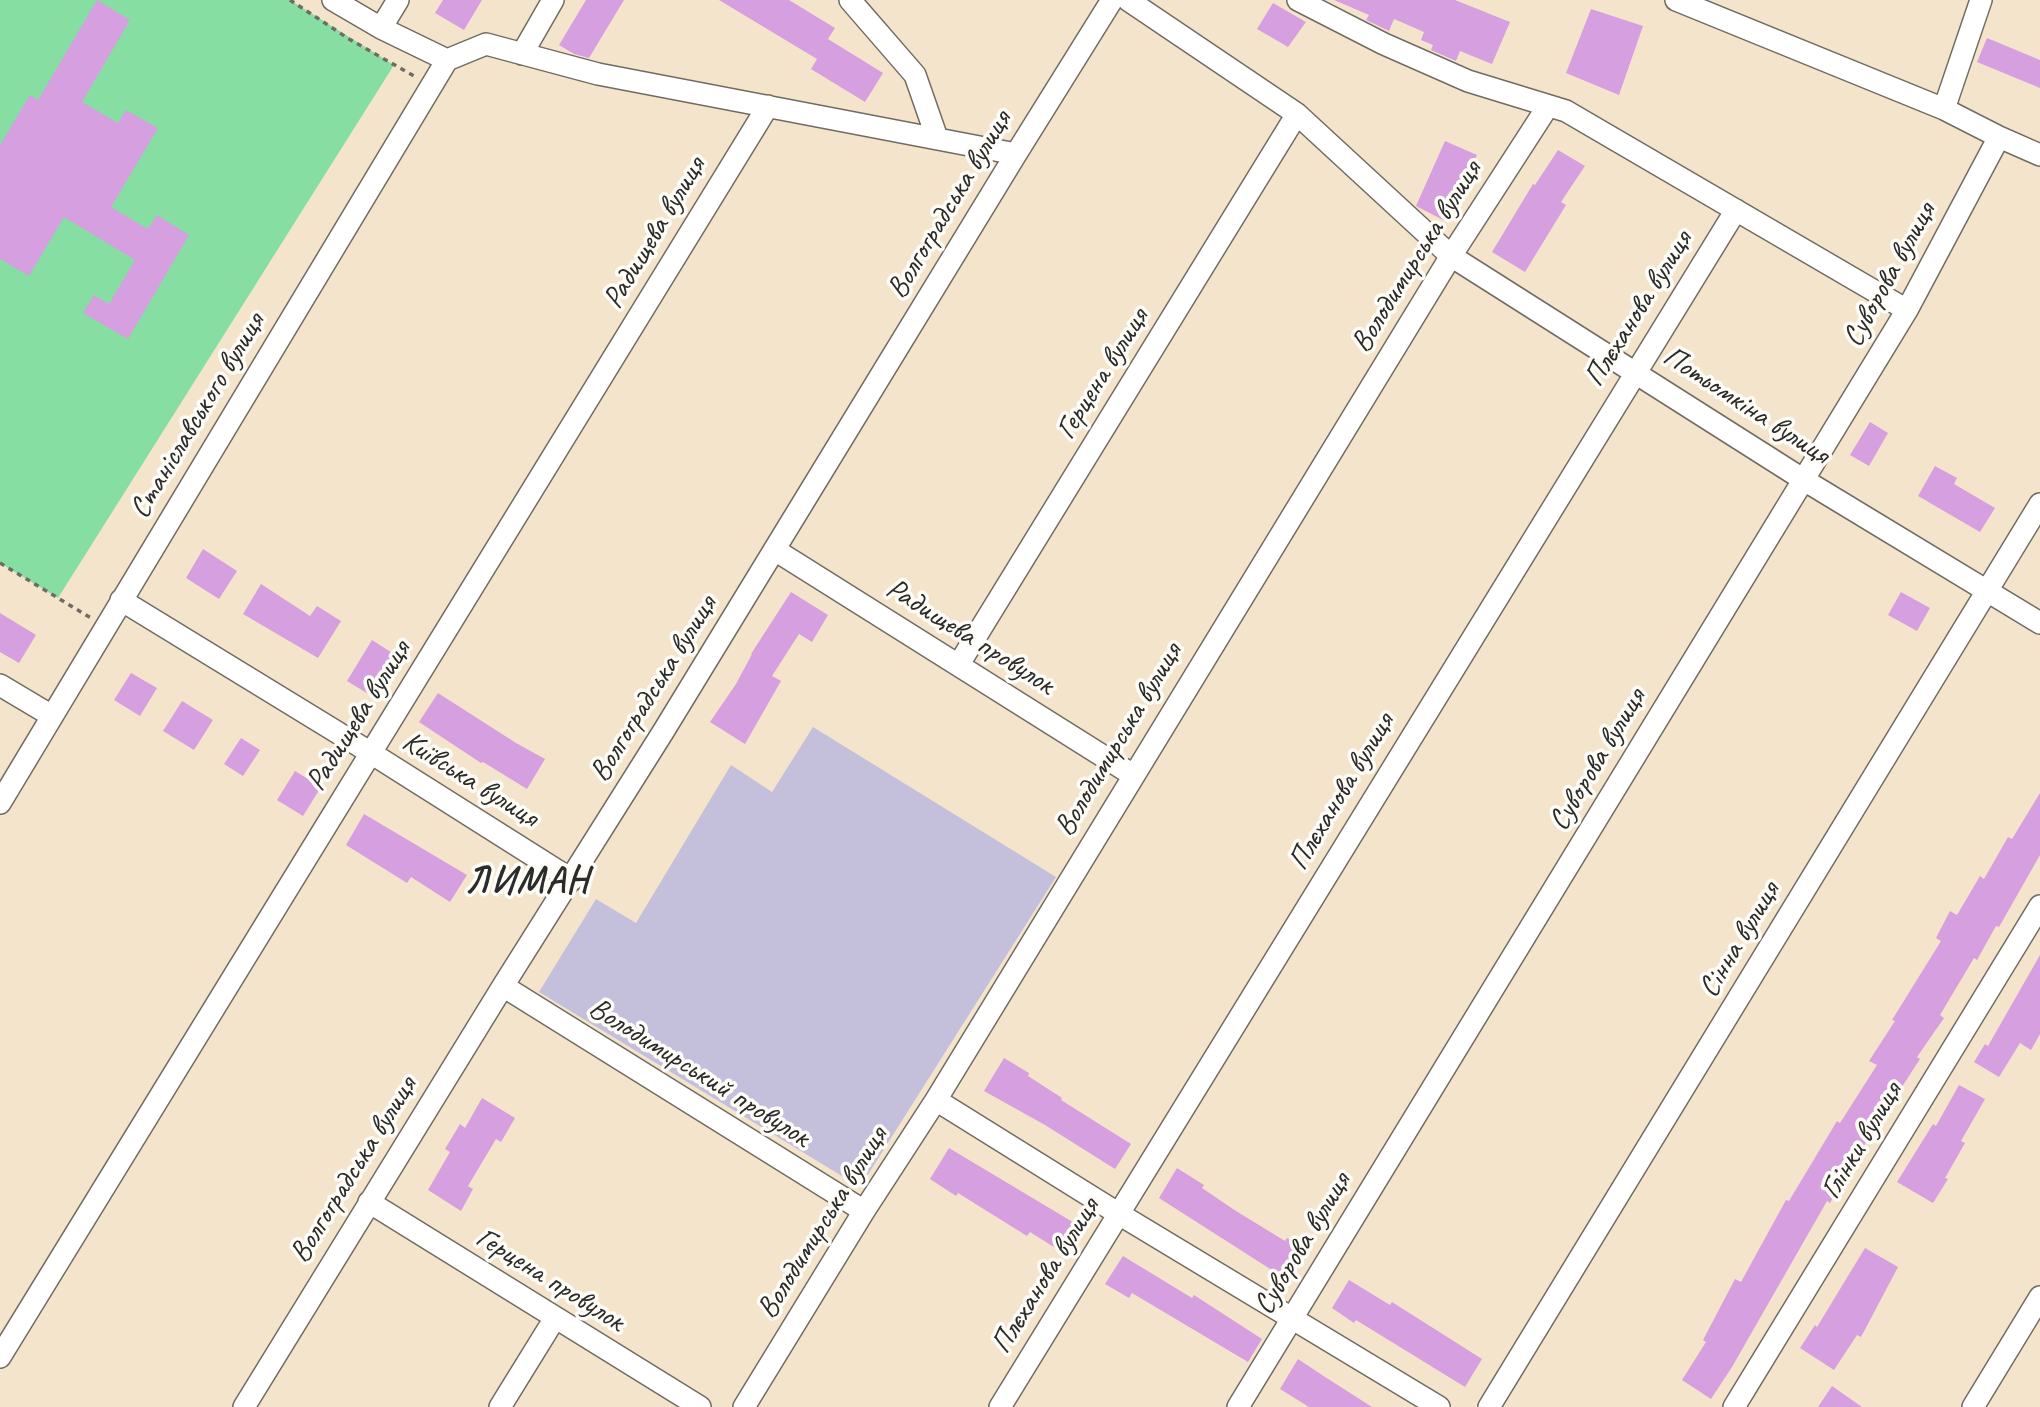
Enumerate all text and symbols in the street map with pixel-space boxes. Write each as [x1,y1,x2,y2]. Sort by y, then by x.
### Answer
street label: Волгоградська вулиця [880,105,1020,305]
street label: Радищева вулиця [596,151,714,315]
street label: Володимирська вулиця [1344,155,1490,359]
street label: Суворова вулиця [1836,197,1944,353]
street label: Плєханова вулиця [1577,225,1701,393]
street label: Герцена вулиця [1049,302,1157,446]
street label: Станіславського вулиця [123,307,273,525]
street label: Потьомкіна вулиця [1656,339,1836,473]
street label: Радищева провулок [879,571,1061,703]
street label: Волгоградська вулиця [582,589,726,789]
street label: Радищева вулиця [299,634,419,798]
street label: Володимирська вулиця [1047,637,1191,843]
street label: Суворова вулиця [1542,682,1654,838]
street label: Плєханова вулиця [1281,707,1403,877]
street label: Київська вулиця [395,724,545,836]
district label: ЛИМАН [462,860,592,904]
street label: Сінна вулиця [1692,876,1788,1004]
street label: Володимирський провулок [582,990,816,1156]
street label: Волгоградська вулиця [282,1070,426,1270]
street label: Глінки вулиця [1813,1076,1911,1206]
street label: Володимирська вулиця [750,1121,896,1325]
street label: Суворова вулиця [1247,1166,1359,1322]
street label: Плєханова вулиця [984,1192,1108,1360]
street label: Герцена провулок [469,1220,631,1340]

